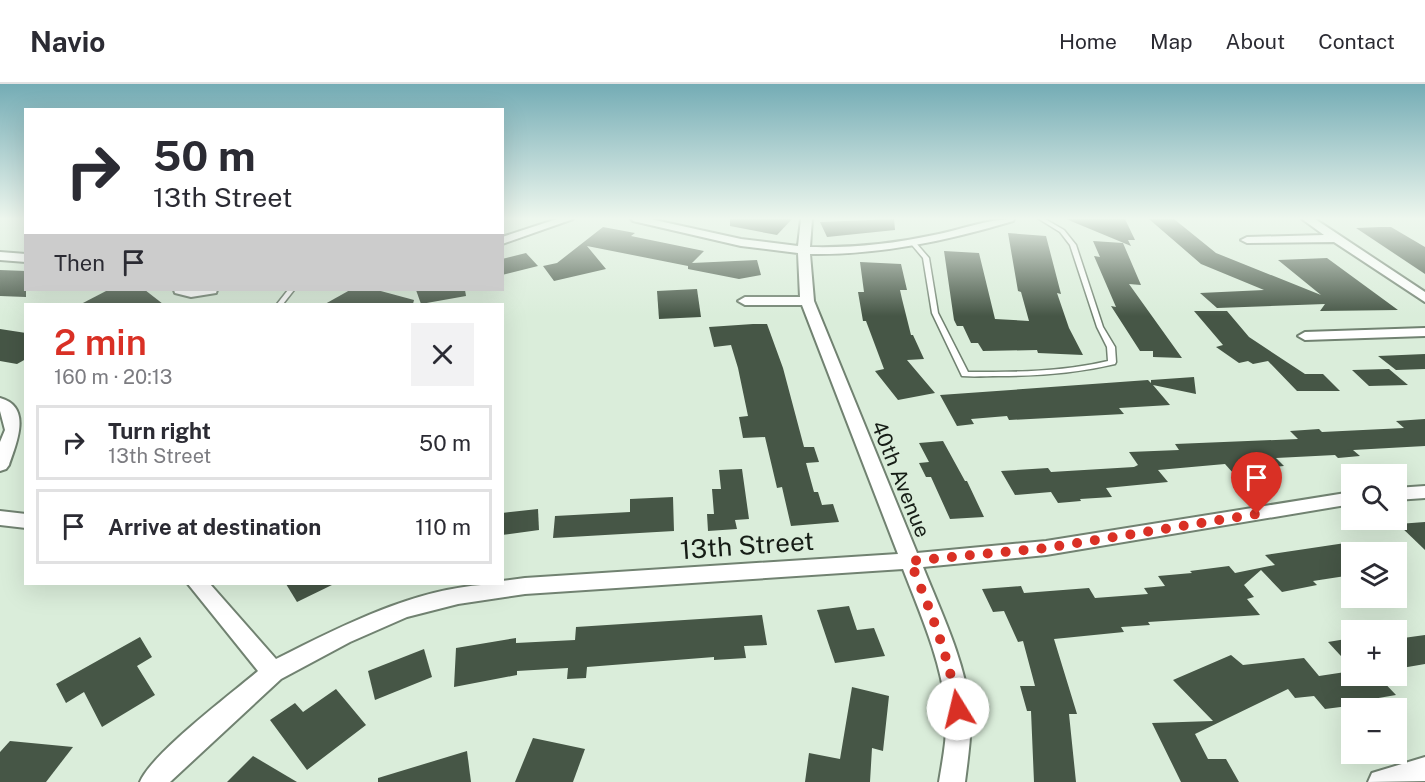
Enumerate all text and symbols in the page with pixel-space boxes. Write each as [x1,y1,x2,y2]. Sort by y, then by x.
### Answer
text: Navio [30,25,105,58]
text: Home [1059,29,1117,54]
text: Map [1150,29,1193,54]
text: About [1226,29,1285,54]
text: Contact [1318,29,1395,54]
text: 50 m [153,131,256,180]
icon: right [54,132,132,210]
text: 13th Street [153,181,293,213]
icon: arrive [117,246,150,279]
text: Then [54,250,105,276]
text: 2 min [54,321,147,363]
button: close [411,323,474,386]
text: 160 m · 20:13 [54,365,172,389]
street label: 40th Avenue [866,417,936,541]
text: Turn right [108,418,211,444]
icon: right [57,426,90,459]
text: 50 m [419,430,471,456]
text: 13th Street [108,444,211,468]
pin [1231,452,1282,514]
icon: arrive [1240,461,1273,494]
map controls [1341,464,1407,764]
button: search [1341,464,1407,530]
icon: arrive [57,510,90,543]
text: Arrive at destination [108,514,321,540]
text: 110 m [415,514,471,540]
street label: 13th Street [679,525,815,565]
button: layers [1341,542,1407,608]
button: + [1341,620,1407,686]
position arrow [926,677,990,741]
button: − [1341,698,1407,764]

